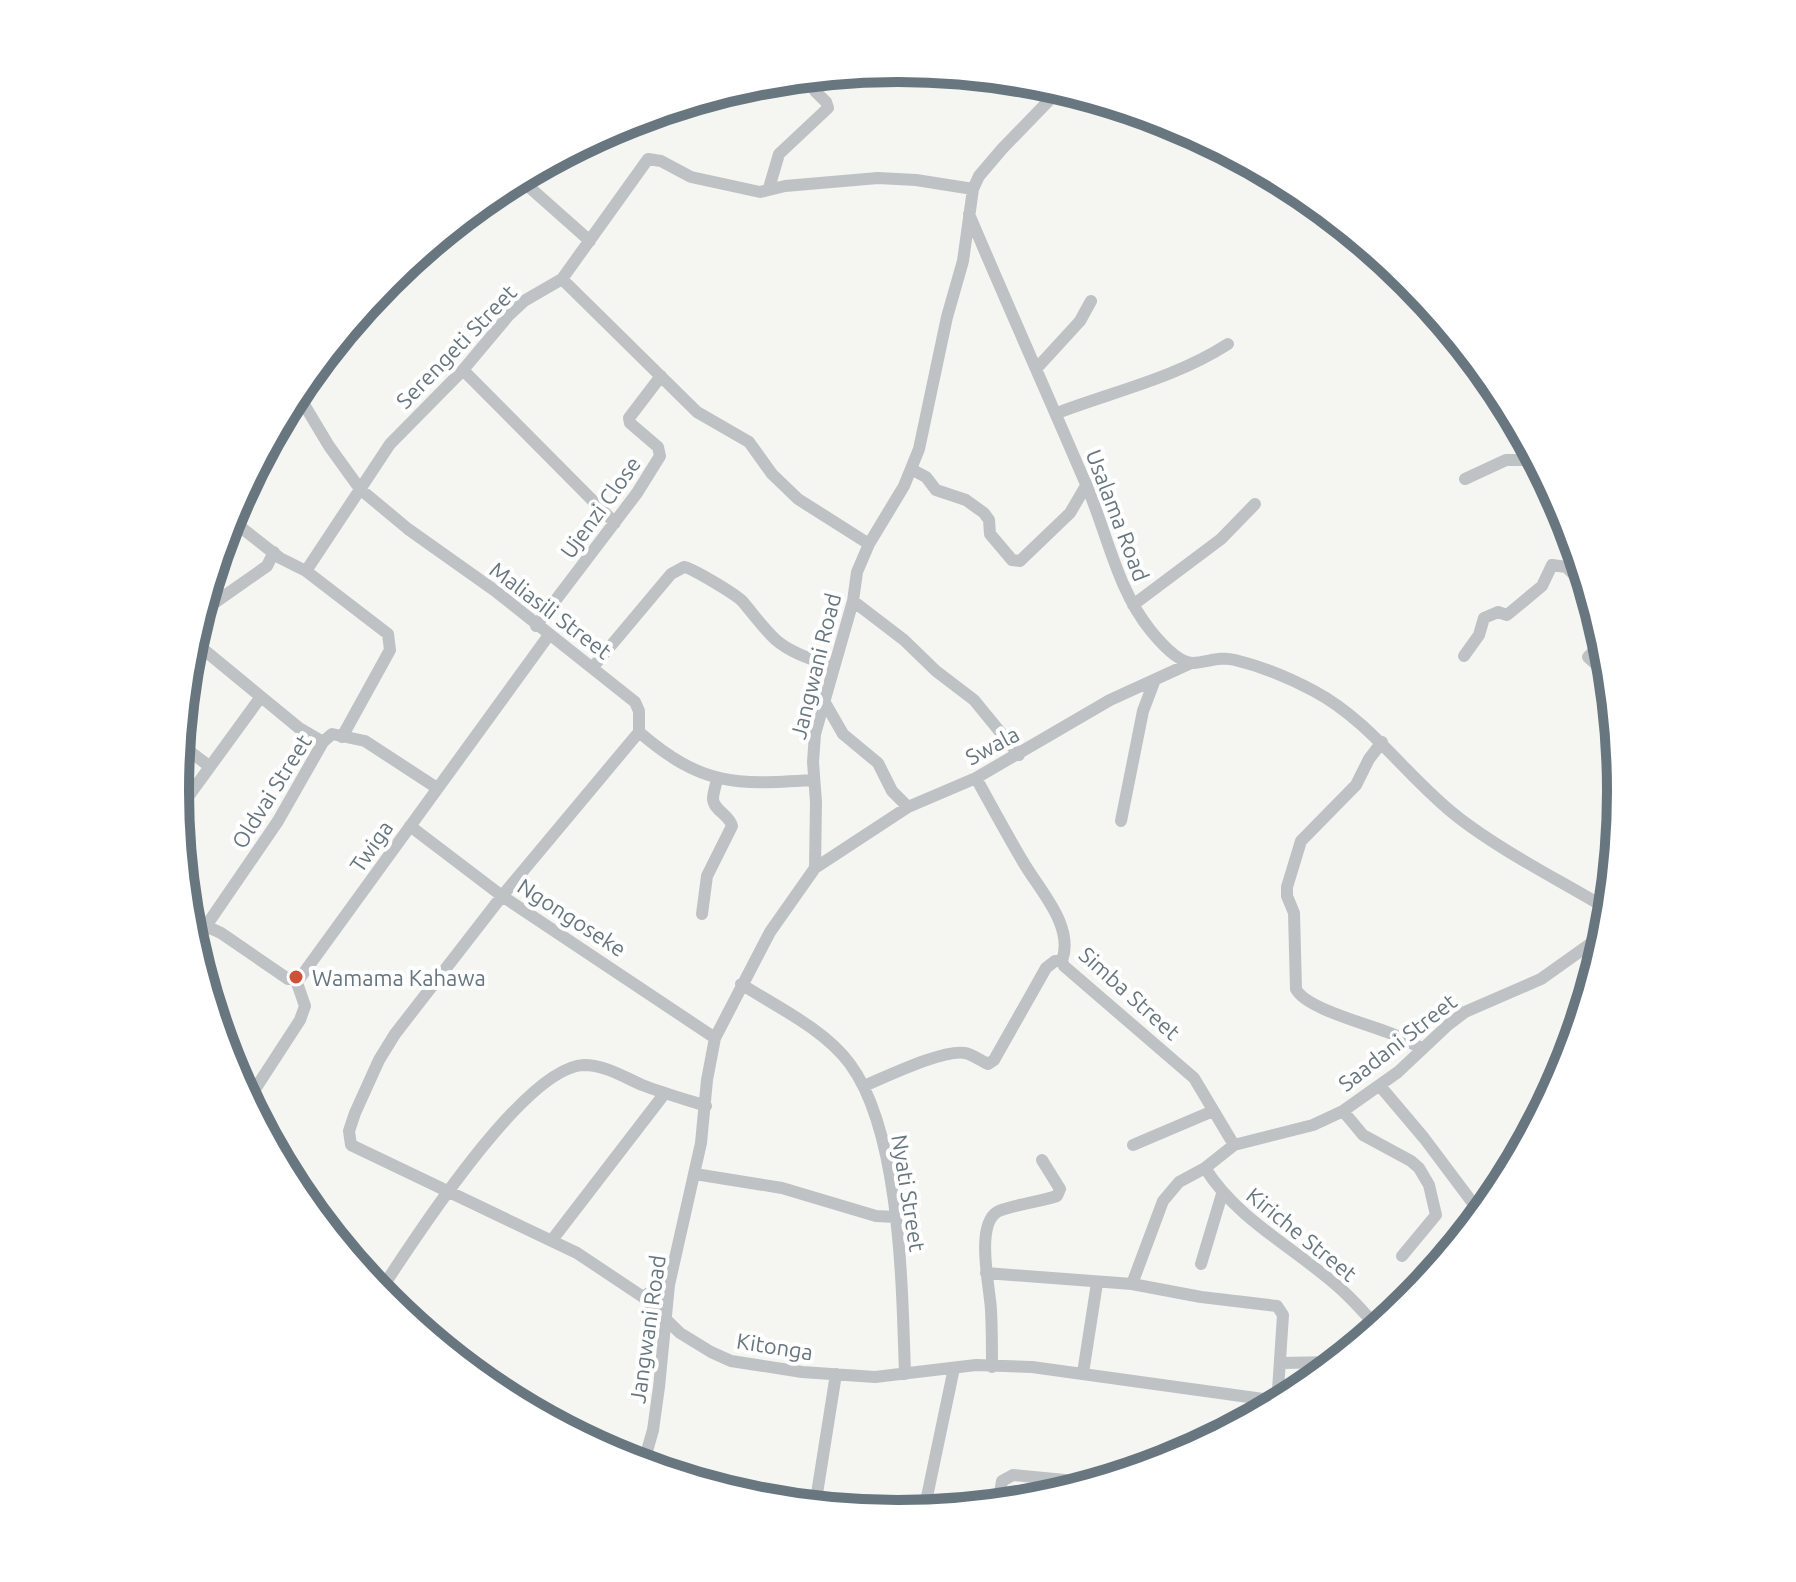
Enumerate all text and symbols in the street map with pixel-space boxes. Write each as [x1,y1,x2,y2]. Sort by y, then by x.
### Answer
street label: Serengeti Street [391,279,521,413]
street label: Usalama Road [1081,446,1155,584]
street label: Ujenzi Close [555,451,645,563]
street label: Maliasili Street [485,556,617,664]
street label: Jangwani Road [785,591,845,741]
street label: Swala [961,721,1023,769]
street label: Oldvai Street [226,729,316,853]
street label: Twiga [344,815,398,877]
street label: Ngongoseke [513,873,631,961]
street label: Simba Street [1075,941,1186,1045]
place label: Wamama Kahawa [312,965,486,990]
marker: Wamama Kahawa [287,968,305,986]
street label: Saadani Street [1333,988,1461,1096]
street label: Nyati Street [887,1133,931,1254]
street label: Kiriche Street [1242,1182,1362,1286]
street label: Jangwani Road [624,1253,670,1405]
street label: Kitonga [735,1328,815,1364]

